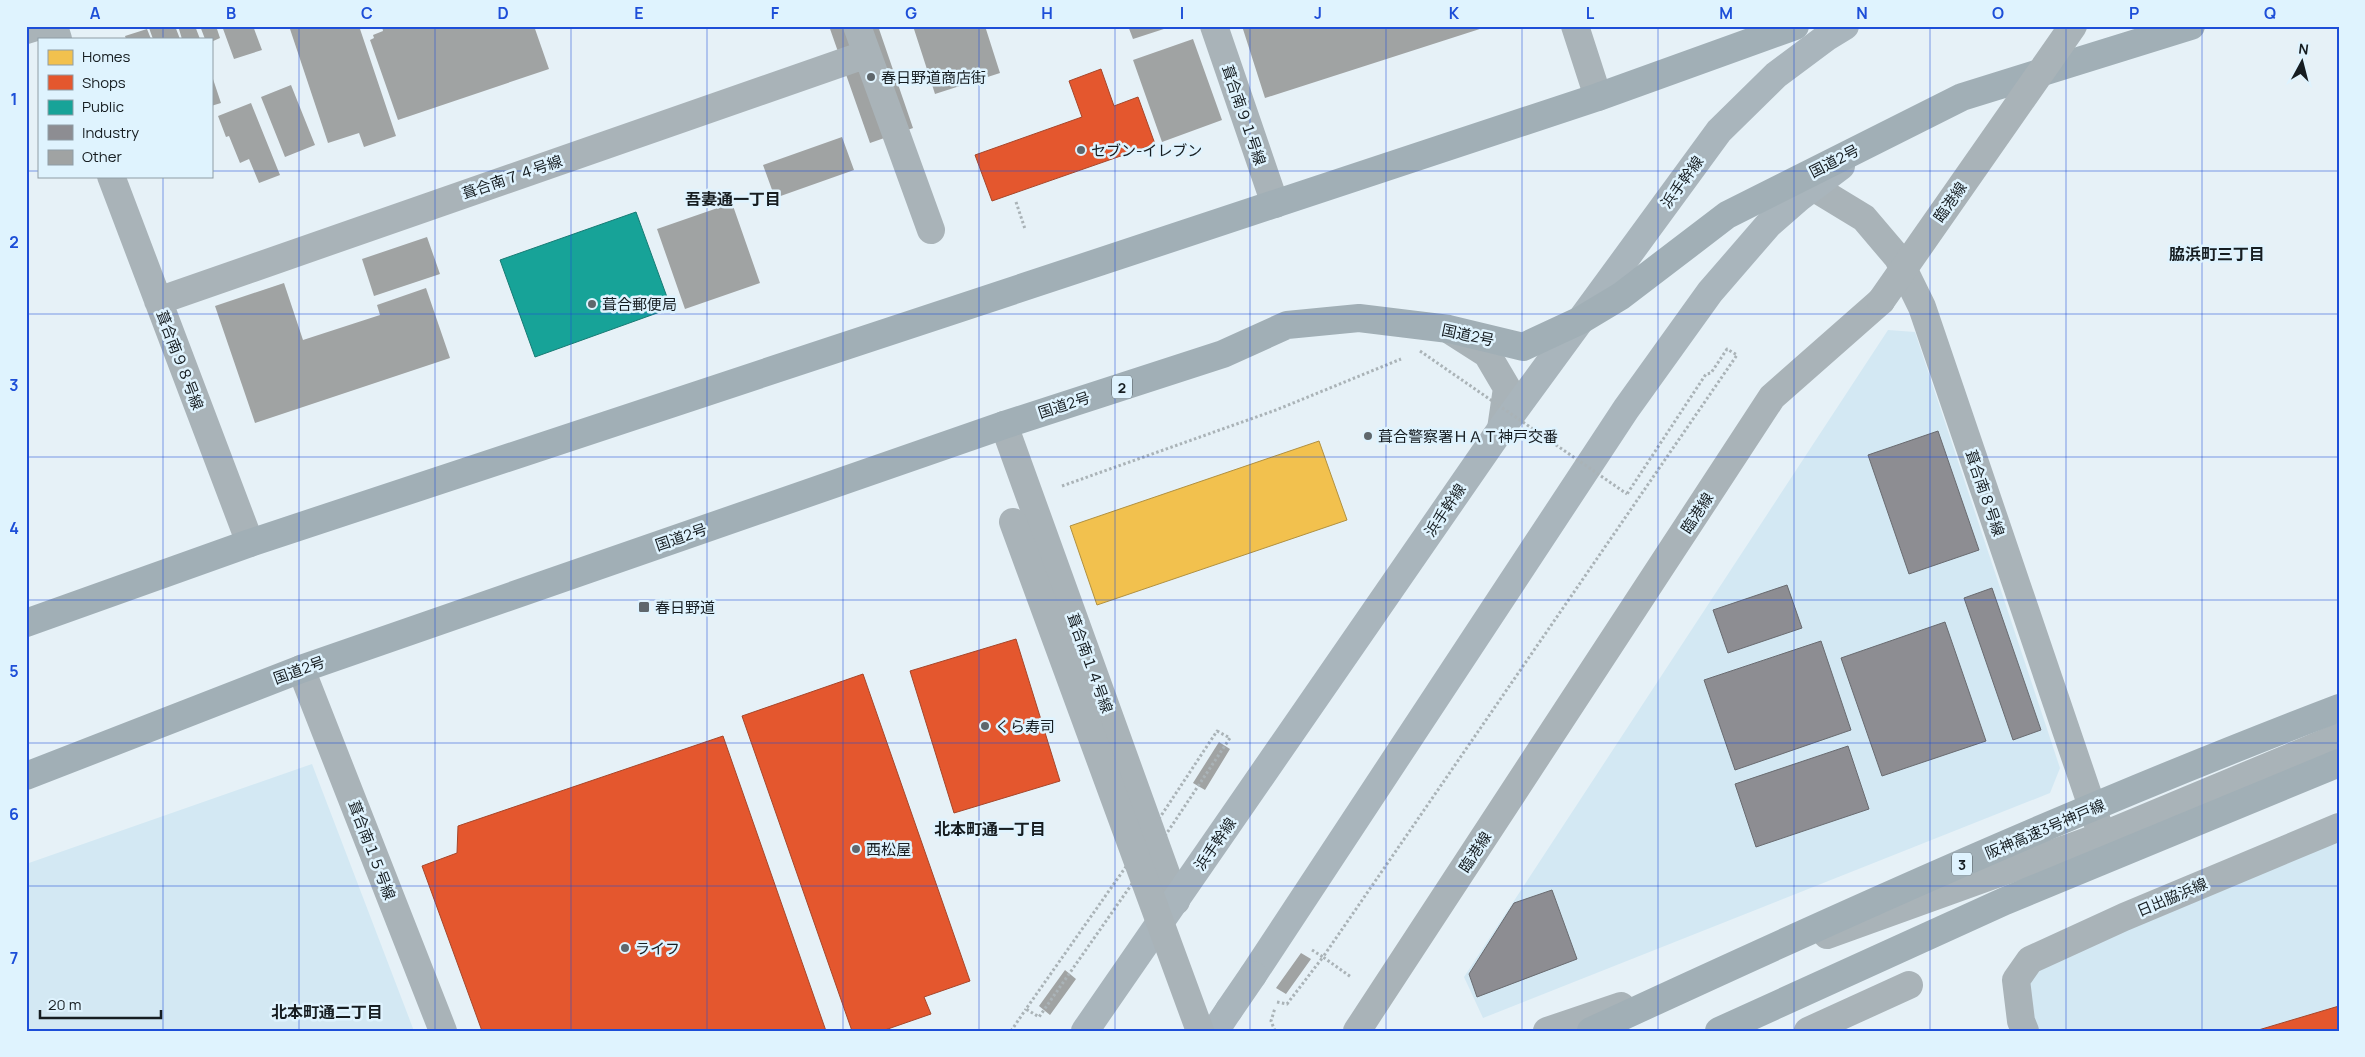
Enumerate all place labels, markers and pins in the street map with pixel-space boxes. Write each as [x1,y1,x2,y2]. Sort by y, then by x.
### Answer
place label: 春日野道商店街 [881,67,986,88]
marker: 春日野道商店街 [865,71,877,83]
place label: セブン-イレブン [1091,140,1202,161]
marker: セブン-イレブン [1075,144,1087,156]
place label: 葺合郵便局 [602,294,677,315]
marker: 葺合郵便局 [586,298,598,310]
place label: 葺合警察署ＨＡＴ神戸交番 [1378,426,1558,447]
marker: 葺合警察署ＨＡＴ神戸交番 [1362,430,1374,442]
place label: 春日野道 [655,597,715,618]
marker: 春日野道 [637,600,651,614]
place label: くら寿司 [995,716,1055,737]
marker: くら寿司 [979,720,991,732]
place label: 西松屋 [866,839,911,860]
marker: 西松屋 [850,843,862,855]
place label: ライフ [635,938,680,959]
marker: ライフ [619,942,631,954]

